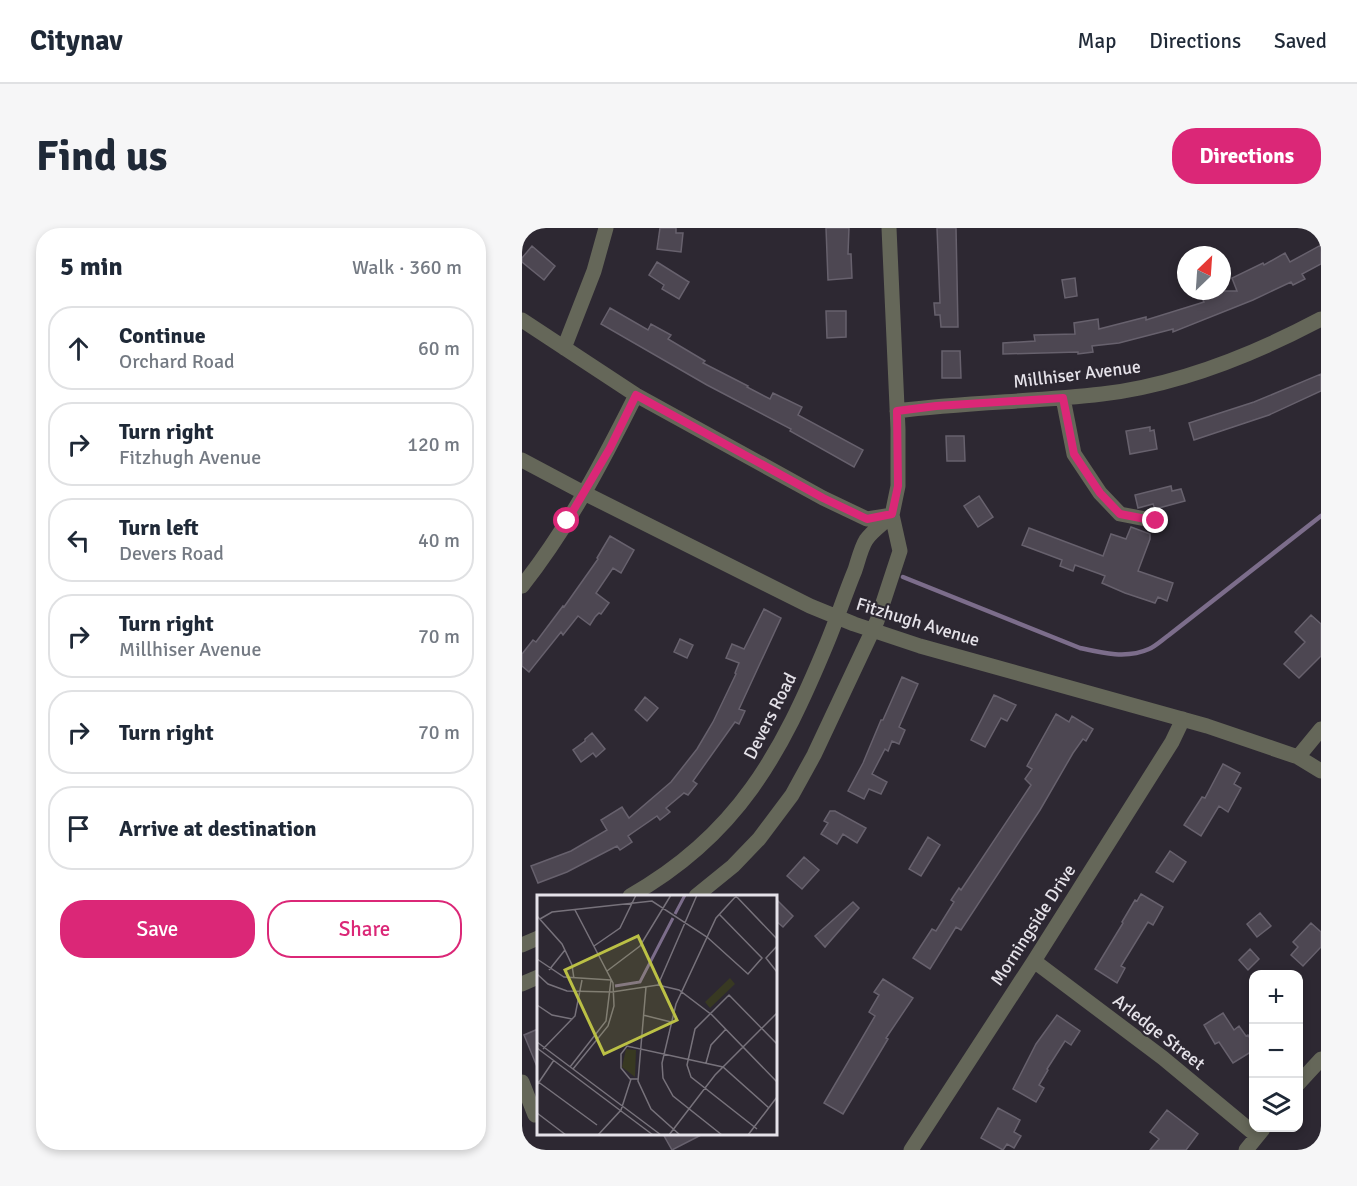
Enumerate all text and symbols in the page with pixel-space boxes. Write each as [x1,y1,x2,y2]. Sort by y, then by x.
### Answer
text: Citynav [30,24,123,58]
text: Map [1078,28,1116,54]
text: Directions [1149,28,1241,54]
text: Saved [1274,28,1327,54]
button: Directions [1172,128,1321,184]
text: Find us [36,131,167,182]
north arrow [1177,246,1231,300]
text: 5 min [60,251,123,283]
text: Walk · 360 m [352,255,462,280]
text: Continue [119,322,206,349]
icon: ahead [62,332,95,365]
text: 60 m [418,336,460,361]
text: Orchard Road [119,349,235,374]
street label: Millhiser Avenue [1012,355,1142,393]
text: Turn right [119,418,214,445]
icon: right [62,428,95,461]
text: 120 m [407,432,460,457]
text: Fitzhugh Avenue [119,445,261,470]
route start [553,507,579,533]
route end [1142,507,1168,533]
text: Turn left [119,514,199,541]
icon: left [62,524,95,557]
text: 40 m [418,528,460,553]
text: Devers Road [119,541,224,566]
street label: Fitzhugh Avenue [854,593,982,651]
text: Turn right [119,610,214,637]
icon: right [62,620,95,653]
text: 70 m [418,624,460,649]
text: Millhiser Avenue [119,637,262,662]
street label: Devers Road [739,669,801,763]
icon: right [62,716,95,749]
text: Turn right [119,719,214,746]
text: 70 m [418,720,460,745]
icon: arrive [62,812,95,845]
text: Arrive at destination [119,815,316,842]
street label: Morningside Drive [986,860,1080,990]
inset map [537,895,777,1135]
button: Save [60,900,255,958]
button: Share [267,900,462,958]
map controls [1249,970,1303,1132]
button: + [1249,970,1303,1024]
street label: Arledge Street [1109,989,1209,1075]
button: − [1249,1024,1303,1078]
button: layers [1249,1078,1303,1132]

